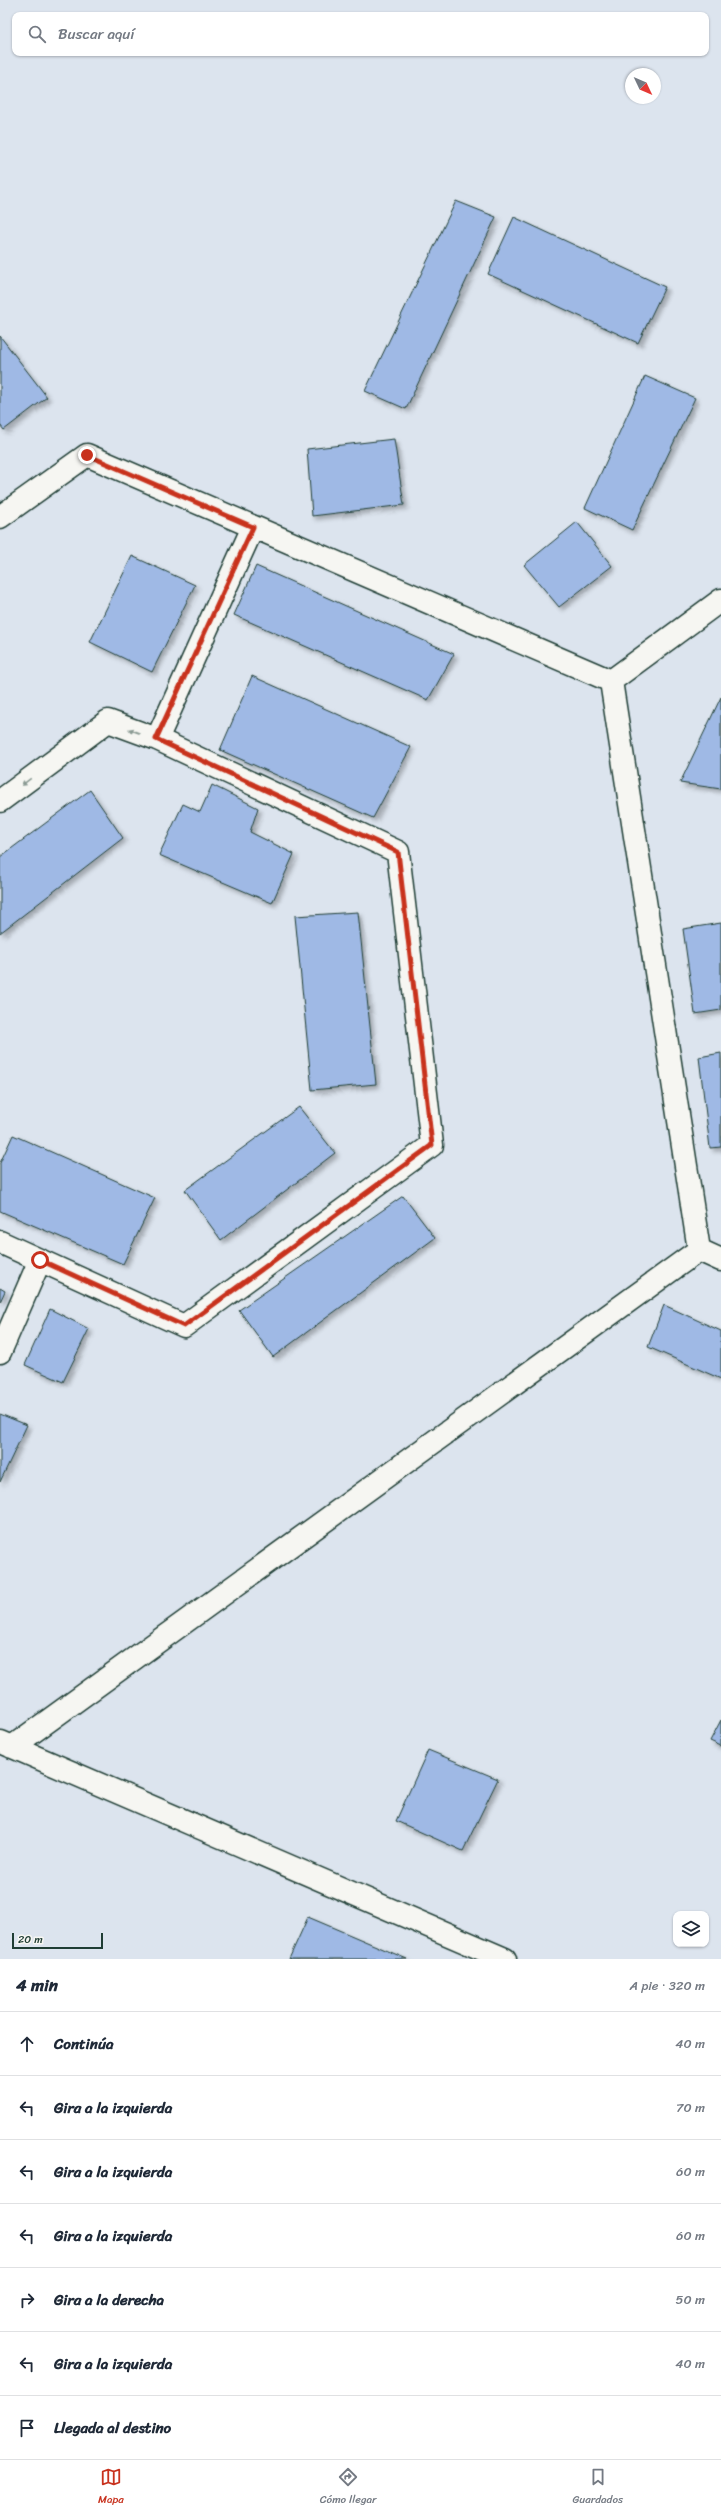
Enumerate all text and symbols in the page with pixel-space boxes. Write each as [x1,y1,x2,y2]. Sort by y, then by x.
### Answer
search box [12,12,709,56]
text: Buscar aquí [58,21,135,47]
icon: search [26,23,48,45]
north arrow [625,68,661,104]
route end [78,446,96,464]
one-way arrow [127,727,139,733]
one-way arrow [20,777,31,786]
route start [31,1251,49,1269]
map controls [673,1911,709,1947]
button: layers [673,1911,709,1947]
text: 20 m [18,1930,43,1949]
scale bar [12,1931,103,1950]
text: 4 min [16,1970,58,2000]
text: A pie · 320 m [629,1974,705,1997]
text: Continúa [54,2031,113,2057]
text: 40 m [675,2032,705,2055]
icon: ahead [16,2033,38,2055]
text: Gira a la izquierda [54,2095,172,2121]
text: 70 m [676,2096,705,2119]
icon: left [16,2097,38,2119]
text: Gira a la izquierda [54,2159,172,2185]
text: 60 m [676,2160,705,2183]
icon: left [16,2161,38,2183]
text: Gira a la izquierda [54,2223,172,2249]
text: 60 m [676,2224,705,2247]
icon: left [16,2225,38,2247]
text: Gira a la derecha [54,2287,164,2313]
text: 50 m [675,2288,705,2311]
icon: right [16,2289,38,2311]
text: Gira a la izquierda [54,2351,172,2377]
text: 40 m [675,2352,705,2375]
icon: left [16,2353,38,2375]
text: Llegada al destino [54,2415,171,2441]
icon: arrive [16,2417,38,2439]
tab: Mapa [98,2466,124,2509]
tab: Cómo llegar [320,2466,377,2509]
tab: Guardados [572,2466,623,2509]

